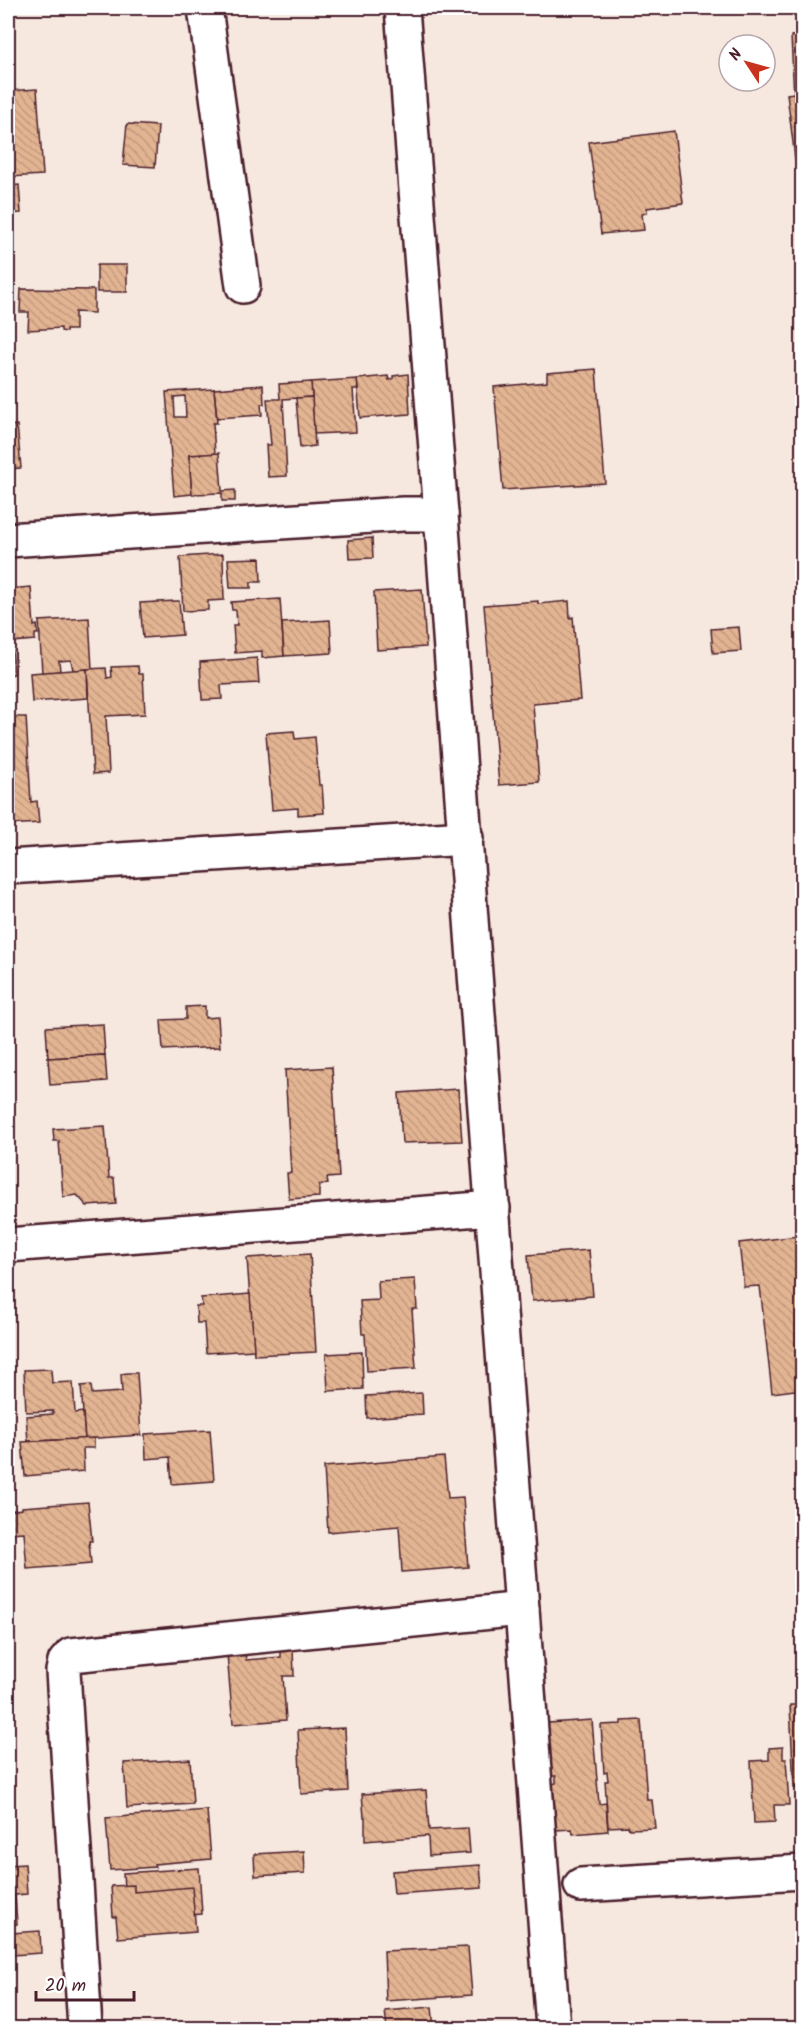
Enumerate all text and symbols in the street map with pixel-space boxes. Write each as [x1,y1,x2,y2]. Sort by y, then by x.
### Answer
north arrow [717,33,777,93]
text: N [723,44,749,67]
scale bar [36,1964,134,2002]
text: 20 m [45,1972,86,2001]

